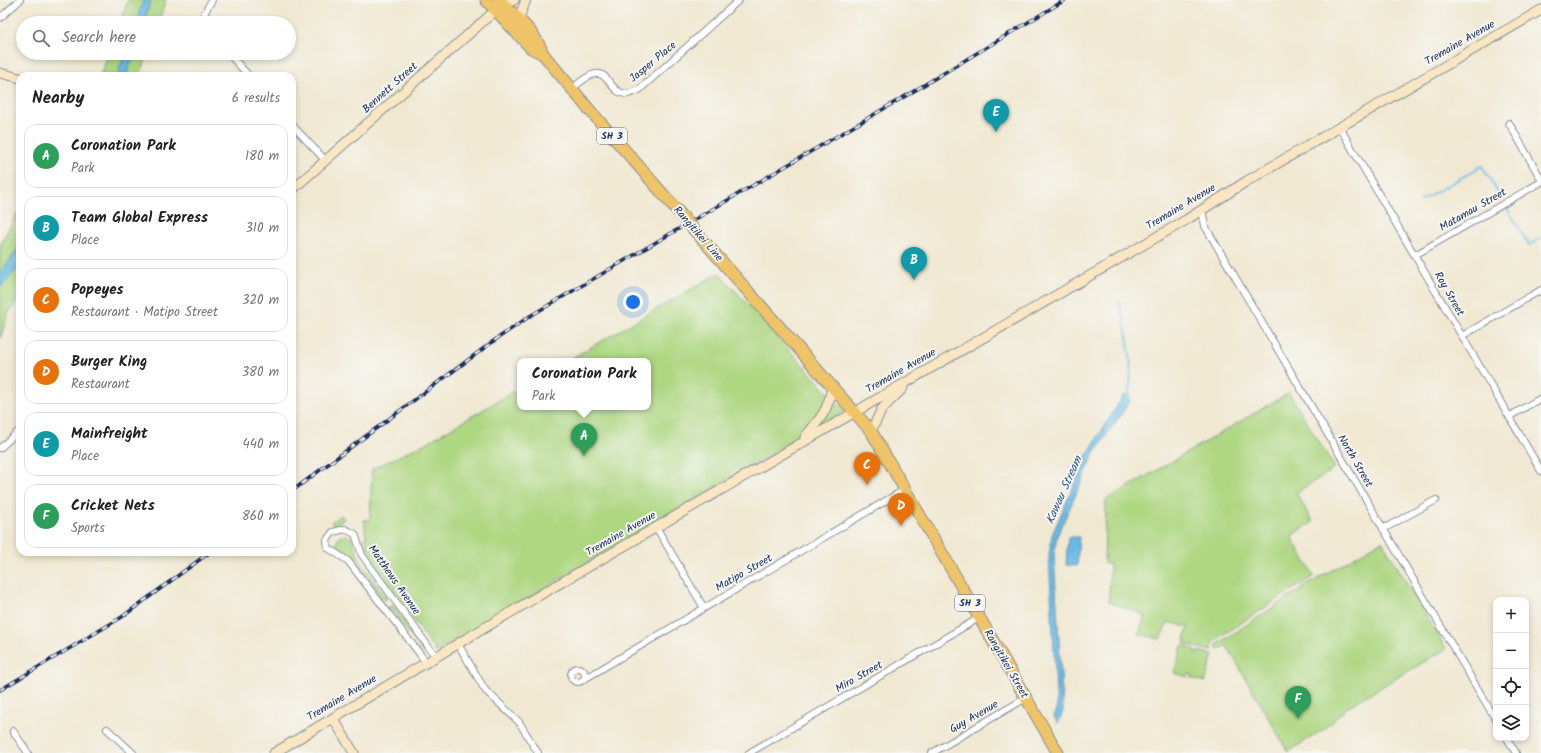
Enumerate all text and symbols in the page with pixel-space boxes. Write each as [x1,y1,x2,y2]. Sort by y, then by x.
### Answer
search box [16,16,296,60]
street label: Tremaine Avenue [1421,16,1499,70]
text: Search here [62,26,136,50]
icon: search [30,27,52,49]
street label: Jasper Place [625,37,681,87]
street label: Bennett Street [358,58,422,118]
text: Nearby [32,85,84,112]
text: 6 results [232,88,280,109]
pin: E [983,99,1009,132]
road number: SH 3 [597,128,627,144]
text: Coronation Park [71,134,176,158]
text: A [42,146,50,167]
text: 180 m [245,146,279,167]
text: Park [71,158,95,179]
street label: Tremaine Avenue [1143,179,1219,235]
street label: Matamau Street [1436,183,1511,236]
street label: Rangitikei Line [669,202,727,266]
text: Team Global Express [71,206,208,230]
text: B [42,218,50,239]
text: 310 m [245,218,279,239]
text: Place [71,230,99,251]
pin: B [901,247,927,280]
street label: Roy Street [1429,268,1469,320]
text: Popeyes [71,278,124,302]
text: C [42,290,50,311]
text: 320 m [242,290,279,311]
your location [623,292,643,312]
text: Restaurant · Matipo Street [71,302,218,323]
street label: Tremaine Avenue [862,344,940,398]
text: Burger King [71,350,147,374]
popup [517,358,651,410]
text: D [42,362,50,383]
text: 380 m [242,362,279,383]
text: Coronation Park [532,362,636,386]
text: Restaurant [71,374,130,395]
text: Park [532,386,555,407]
text: Mainfreight [71,422,148,446]
pin: A [571,423,597,456]
street label: North Street [1333,431,1378,491]
text: E [42,434,50,455]
text: 440 m [243,434,279,455]
text: Place [71,446,99,467]
pin: C [854,452,880,485]
water label: Kawau Stream [1041,452,1088,527]
pin: D [888,493,914,526]
text: Cricket Nets [71,494,155,518]
text: F [42,506,50,527]
text: 860 m [242,506,279,527]
street label: Tremaine Avenue [582,507,660,561]
text: Sports [71,518,105,539]
street label: Matthews Avenue [363,541,425,619]
street label: Matipo Street [712,549,777,597]
road number: SH 3 [955,595,985,611]
map controls [1493,597,1529,741]
button: + [1493,597,1529,633]
street label: Rangitikei Street [979,626,1033,703]
button: − [1493,633,1529,669]
street label: Miro Street [832,656,887,698]
button: locate [1493,669,1529,705]
street label: Tremaine Avenue [304,670,380,726]
pin: F [1285,686,1311,719]
street label: Guy Avenue [946,696,1002,738]
button: layers [1493,705,1529,741]

